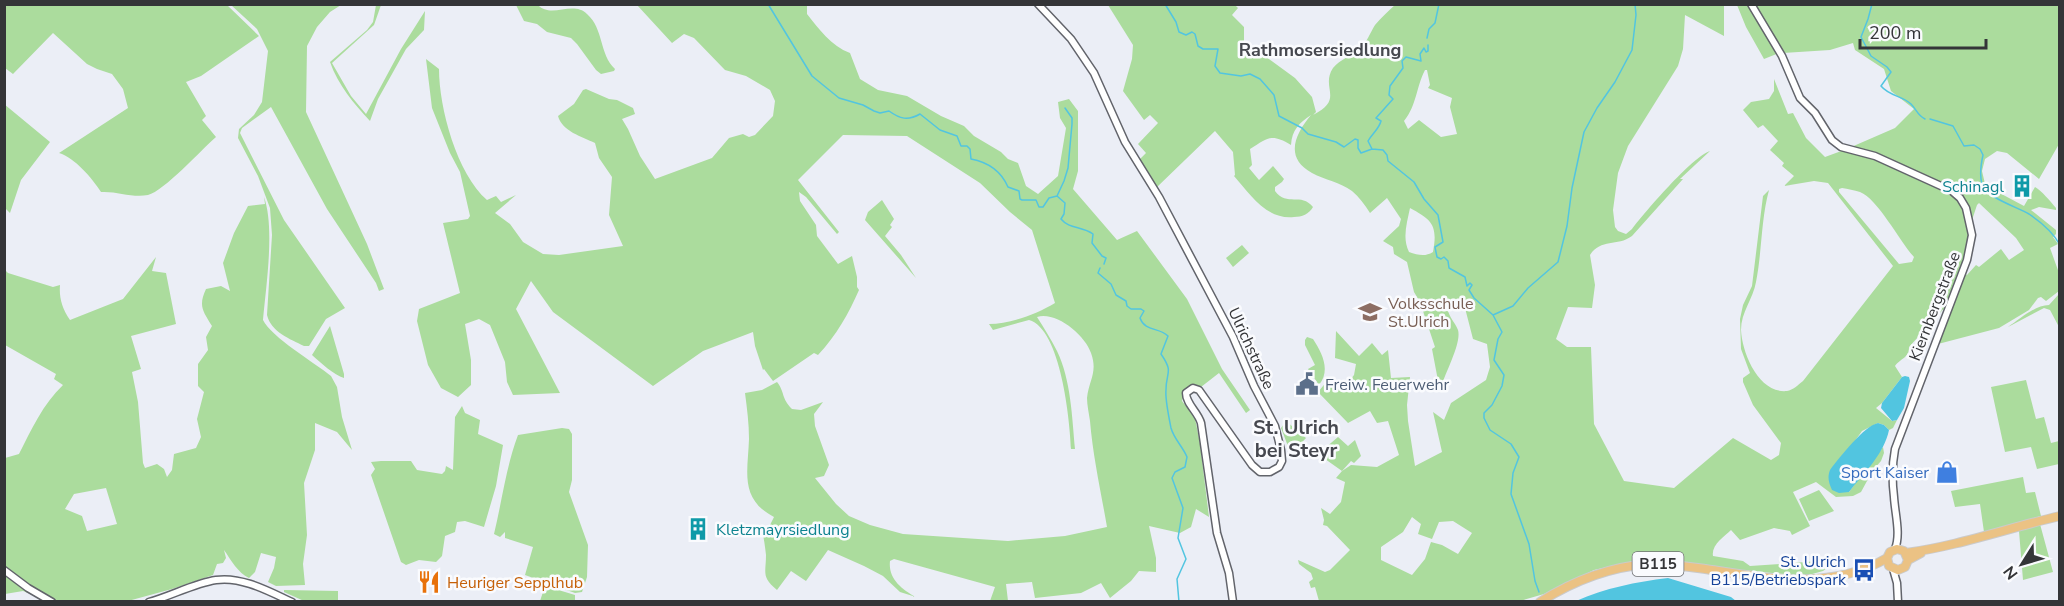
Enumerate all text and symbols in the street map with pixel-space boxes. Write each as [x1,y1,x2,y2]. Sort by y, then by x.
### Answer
scale bar [1860,12,1986,50]
text: 200 m [1869,21,1921,45]
district label: Rathmosersiedlung [1239,38,1401,62]
building icon: Schinagl [2009,173,2035,199]
place label: Schinagl [1942,176,2004,198]
street label: Kiernbergstraße [1904,248,1966,364]
place label: Volksschule St.Ulrich [1387,293,1474,333]
school or university icon: Volksschule St.Ulrich [1357,299,1383,325]
street label: Ulrichstraße [1223,304,1280,393]
public building icon: Freiw. Feuerwehr [1294,371,1320,397]
place label: Freiw. Feuerwehr [1325,374,1449,396]
district label: St. Ulrich bei Steyr [1253,414,1339,464]
shop icon: Sport Kaiser [1934,459,1960,485]
place label: Sport Kaiser [1841,462,1929,484]
building icon: Kletzmayrsiedlung [685,516,711,542]
place label: Kletzmayrsiedlung [716,519,850,541]
north arrow [1992,534,2052,594]
place label: St. Ulrich B115/Betriebspark [1710,551,1847,591]
road number: B115 [1632,552,1684,576]
bus stop icon: St. Ulrich B115/Betriebspark [1851,557,1877,583]
text: N [1998,561,2023,584]
restaurant icon: Heuriger Sepplhub [416,569,442,595]
place label: Heuriger Sepplhub [447,572,583,594]

